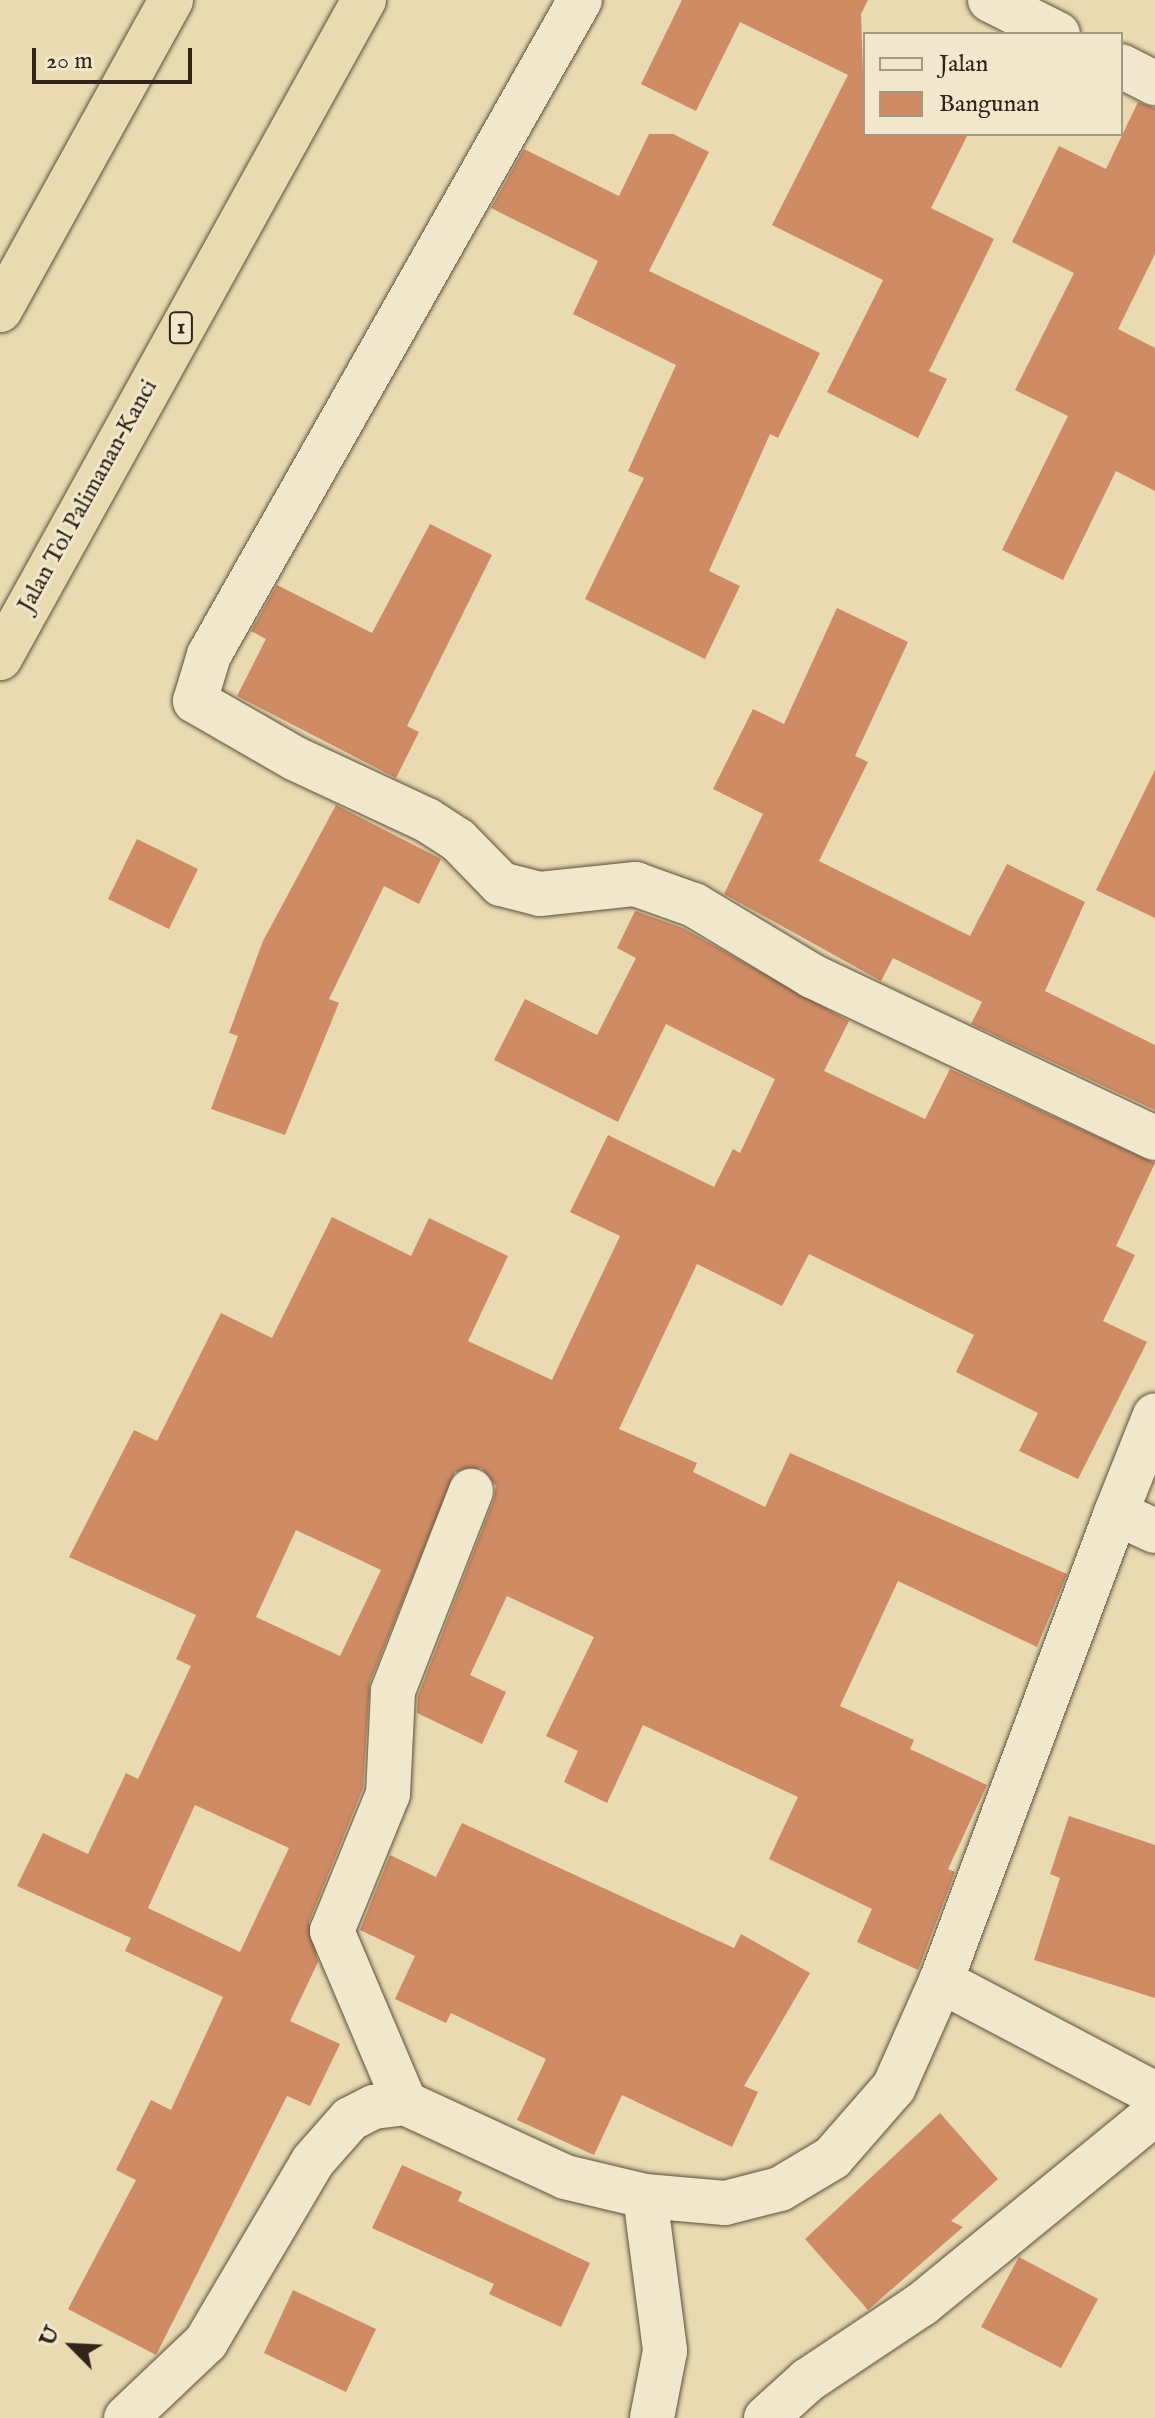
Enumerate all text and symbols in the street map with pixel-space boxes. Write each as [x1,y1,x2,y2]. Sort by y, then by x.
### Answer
scale bar [36,32,196,82]
legend [863,32,1123,136]
text: 20 m [46,46,93,77]
text: Jalan [939,49,988,80]
text: Bangunan [939,89,1039,120]
road number: 1 [167,310,195,346]
street label: Jalan Tol Palimanan–Kanci [12,375,164,617]
north arrow [32,2306,112,2386]
text: U [33,2322,67,2350]

